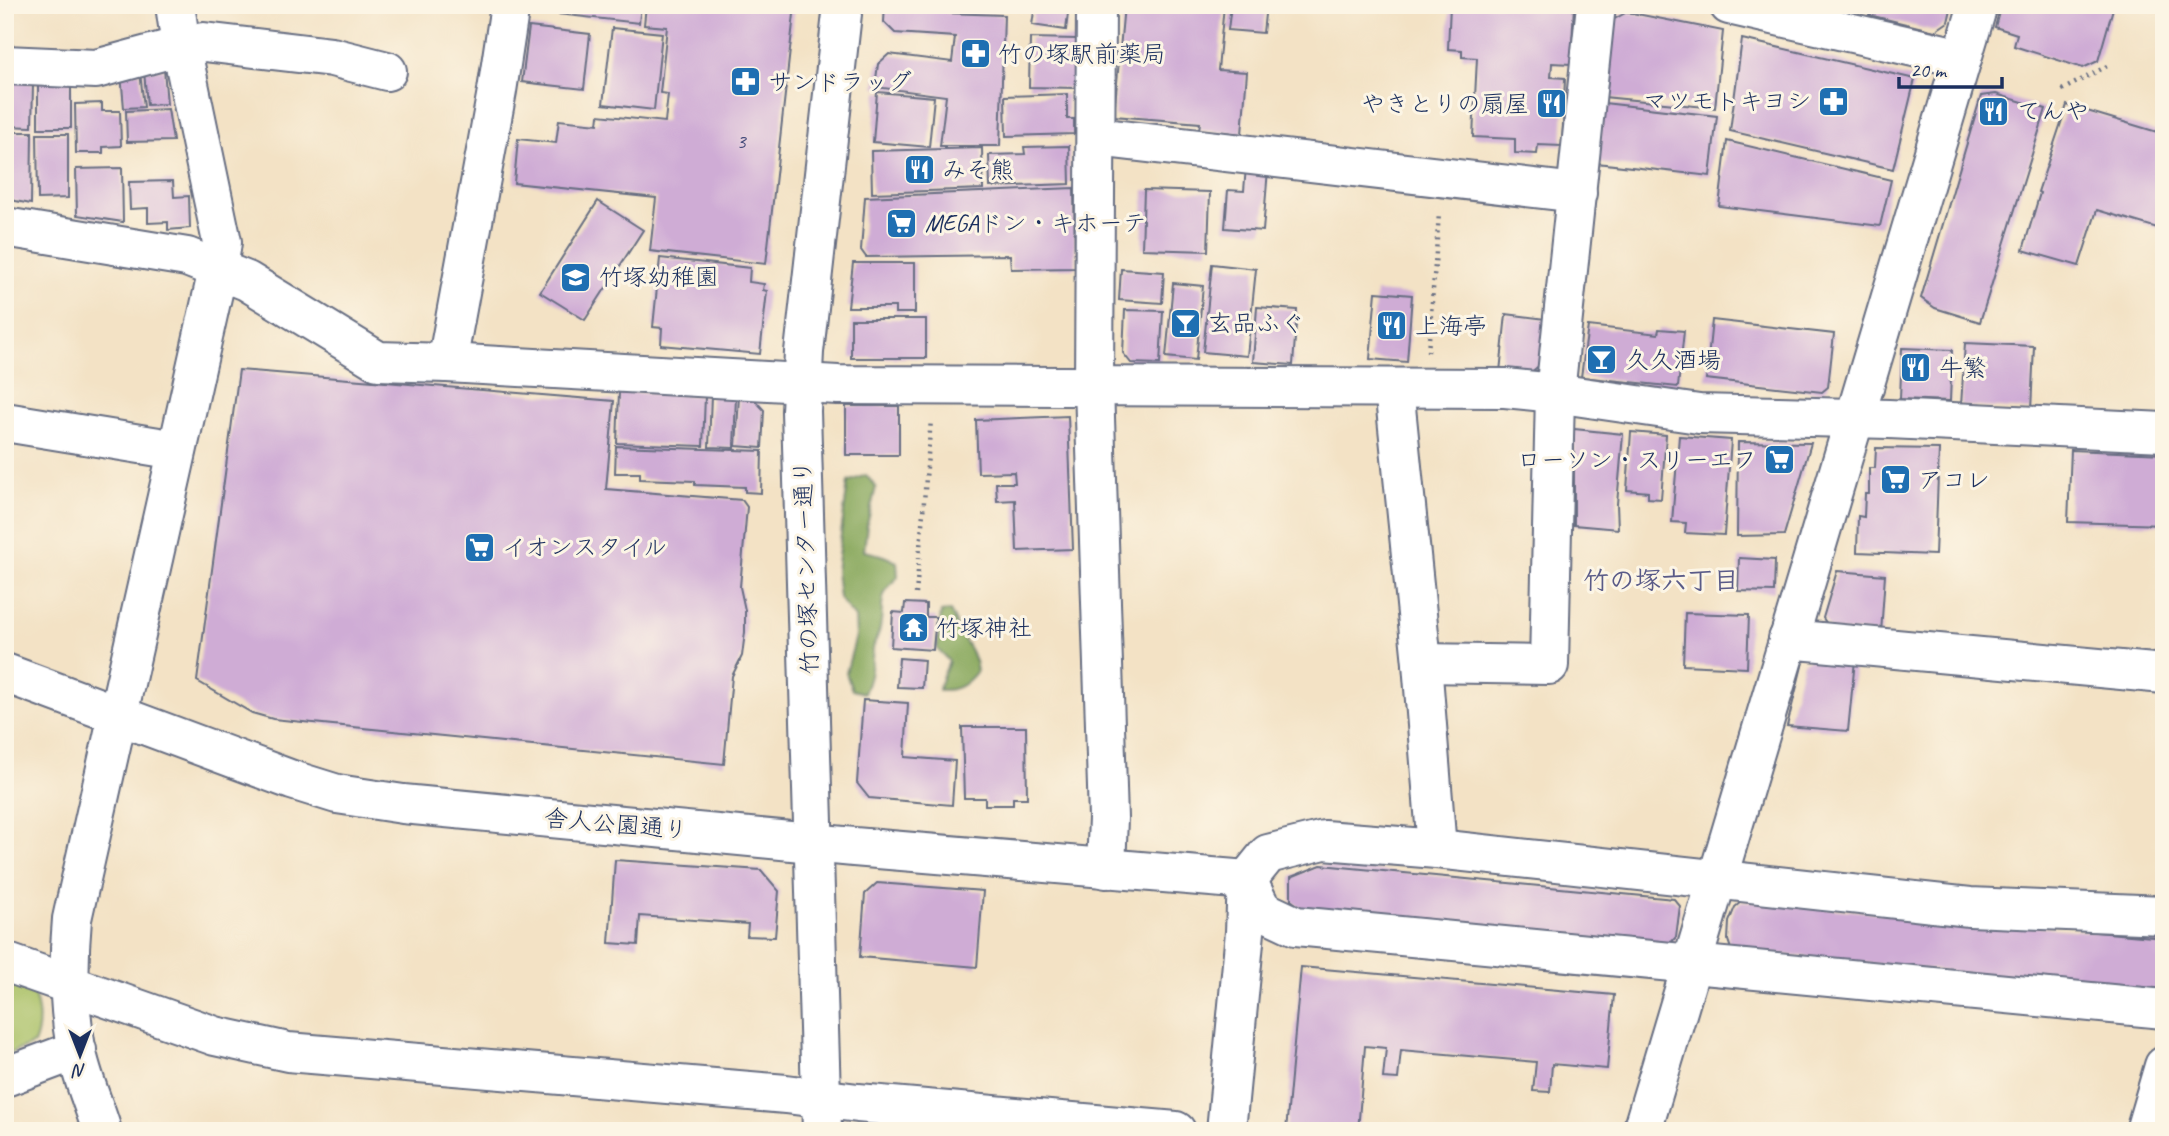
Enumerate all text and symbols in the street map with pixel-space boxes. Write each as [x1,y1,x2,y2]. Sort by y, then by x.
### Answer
pharmacy icon: 竹の塚駅前薬局 [958,37,992,71]
place label: 竹の塚駅前薬局 [998,39,1166,69]
scale bar [1899,46,2003,90]
text: 20 m [1910,57,1948,83]
pharmacy icon: サンドラッグ [728,65,762,99]
place label: サンドラッグ [768,67,912,97]
pharmacy icon: マツモトキヨシ [1817,84,1851,118]
place label: マツモトキヨシ [1643,86,1811,116]
restaurant icon: やきとりの扇屋 [1535,87,1569,121]
place label: やきとりの扇屋 [1361,89,1529,119]
restaurant icon: てんや [1977,94,2011,128]
place label: てんや [2017,96,2089,126]
house number: 3 [736,128,747,154]
restaurant icon: みそ熊 [902,153,936,187]
place label: みそ熊 [942,155,1014,185]
supermarket icon: MEGAドン・キホーテ [885,206,919,240]
place label: MEGAドン・キホーテ [925,208,1147,238]
school or university icon: 竹塚幼稚園 [559,260,593,294]
place label: 竹塚幼稚園 [599,262,719,292]
bar icon: 玄品ふぐ [1168,306,1202,340]
place label: 玄品ふぐ [1208,308,1304,338]
restaurant icon: 上海亭 [1375,309,1409,343]
place label: 上海亭 [1415,311,1487,341]
bar icon: 久久酒場 [1585,343,1619,377]
place label: 久久酒場 [1625,345,1721,375]
restaurant icon: 牛繁 [1899,351,1933,385]
place label: 牛繁 [1939,353,1987,383]
supermarket icon: ローソン・スリーエフ [1763,443,1797,477]
place label: ローソン・スリーエフ [1517,445,1757,475]
street label: 竹の塚センター通り [787,459,825,675]
supermarket icon: アコレ [1878,463,1912,497]
place label: アコレ [1918,465,1990,495]
supermarket icon: イオンスタイル [462,530,496,564]
place label: イオンスタイル [502,532,667,562]
district label: 竹の塚六丁目 [1583,564,1739,597]
temple icon: 竹塚神社 [896,611,930,645]
place label: 竹塚神社 [936,613,1032,643]
street label: 舎人公園通り [543,803,689,845]
north arrow [46,1020,116,1090]
text: N [71,1059,86,1083]

